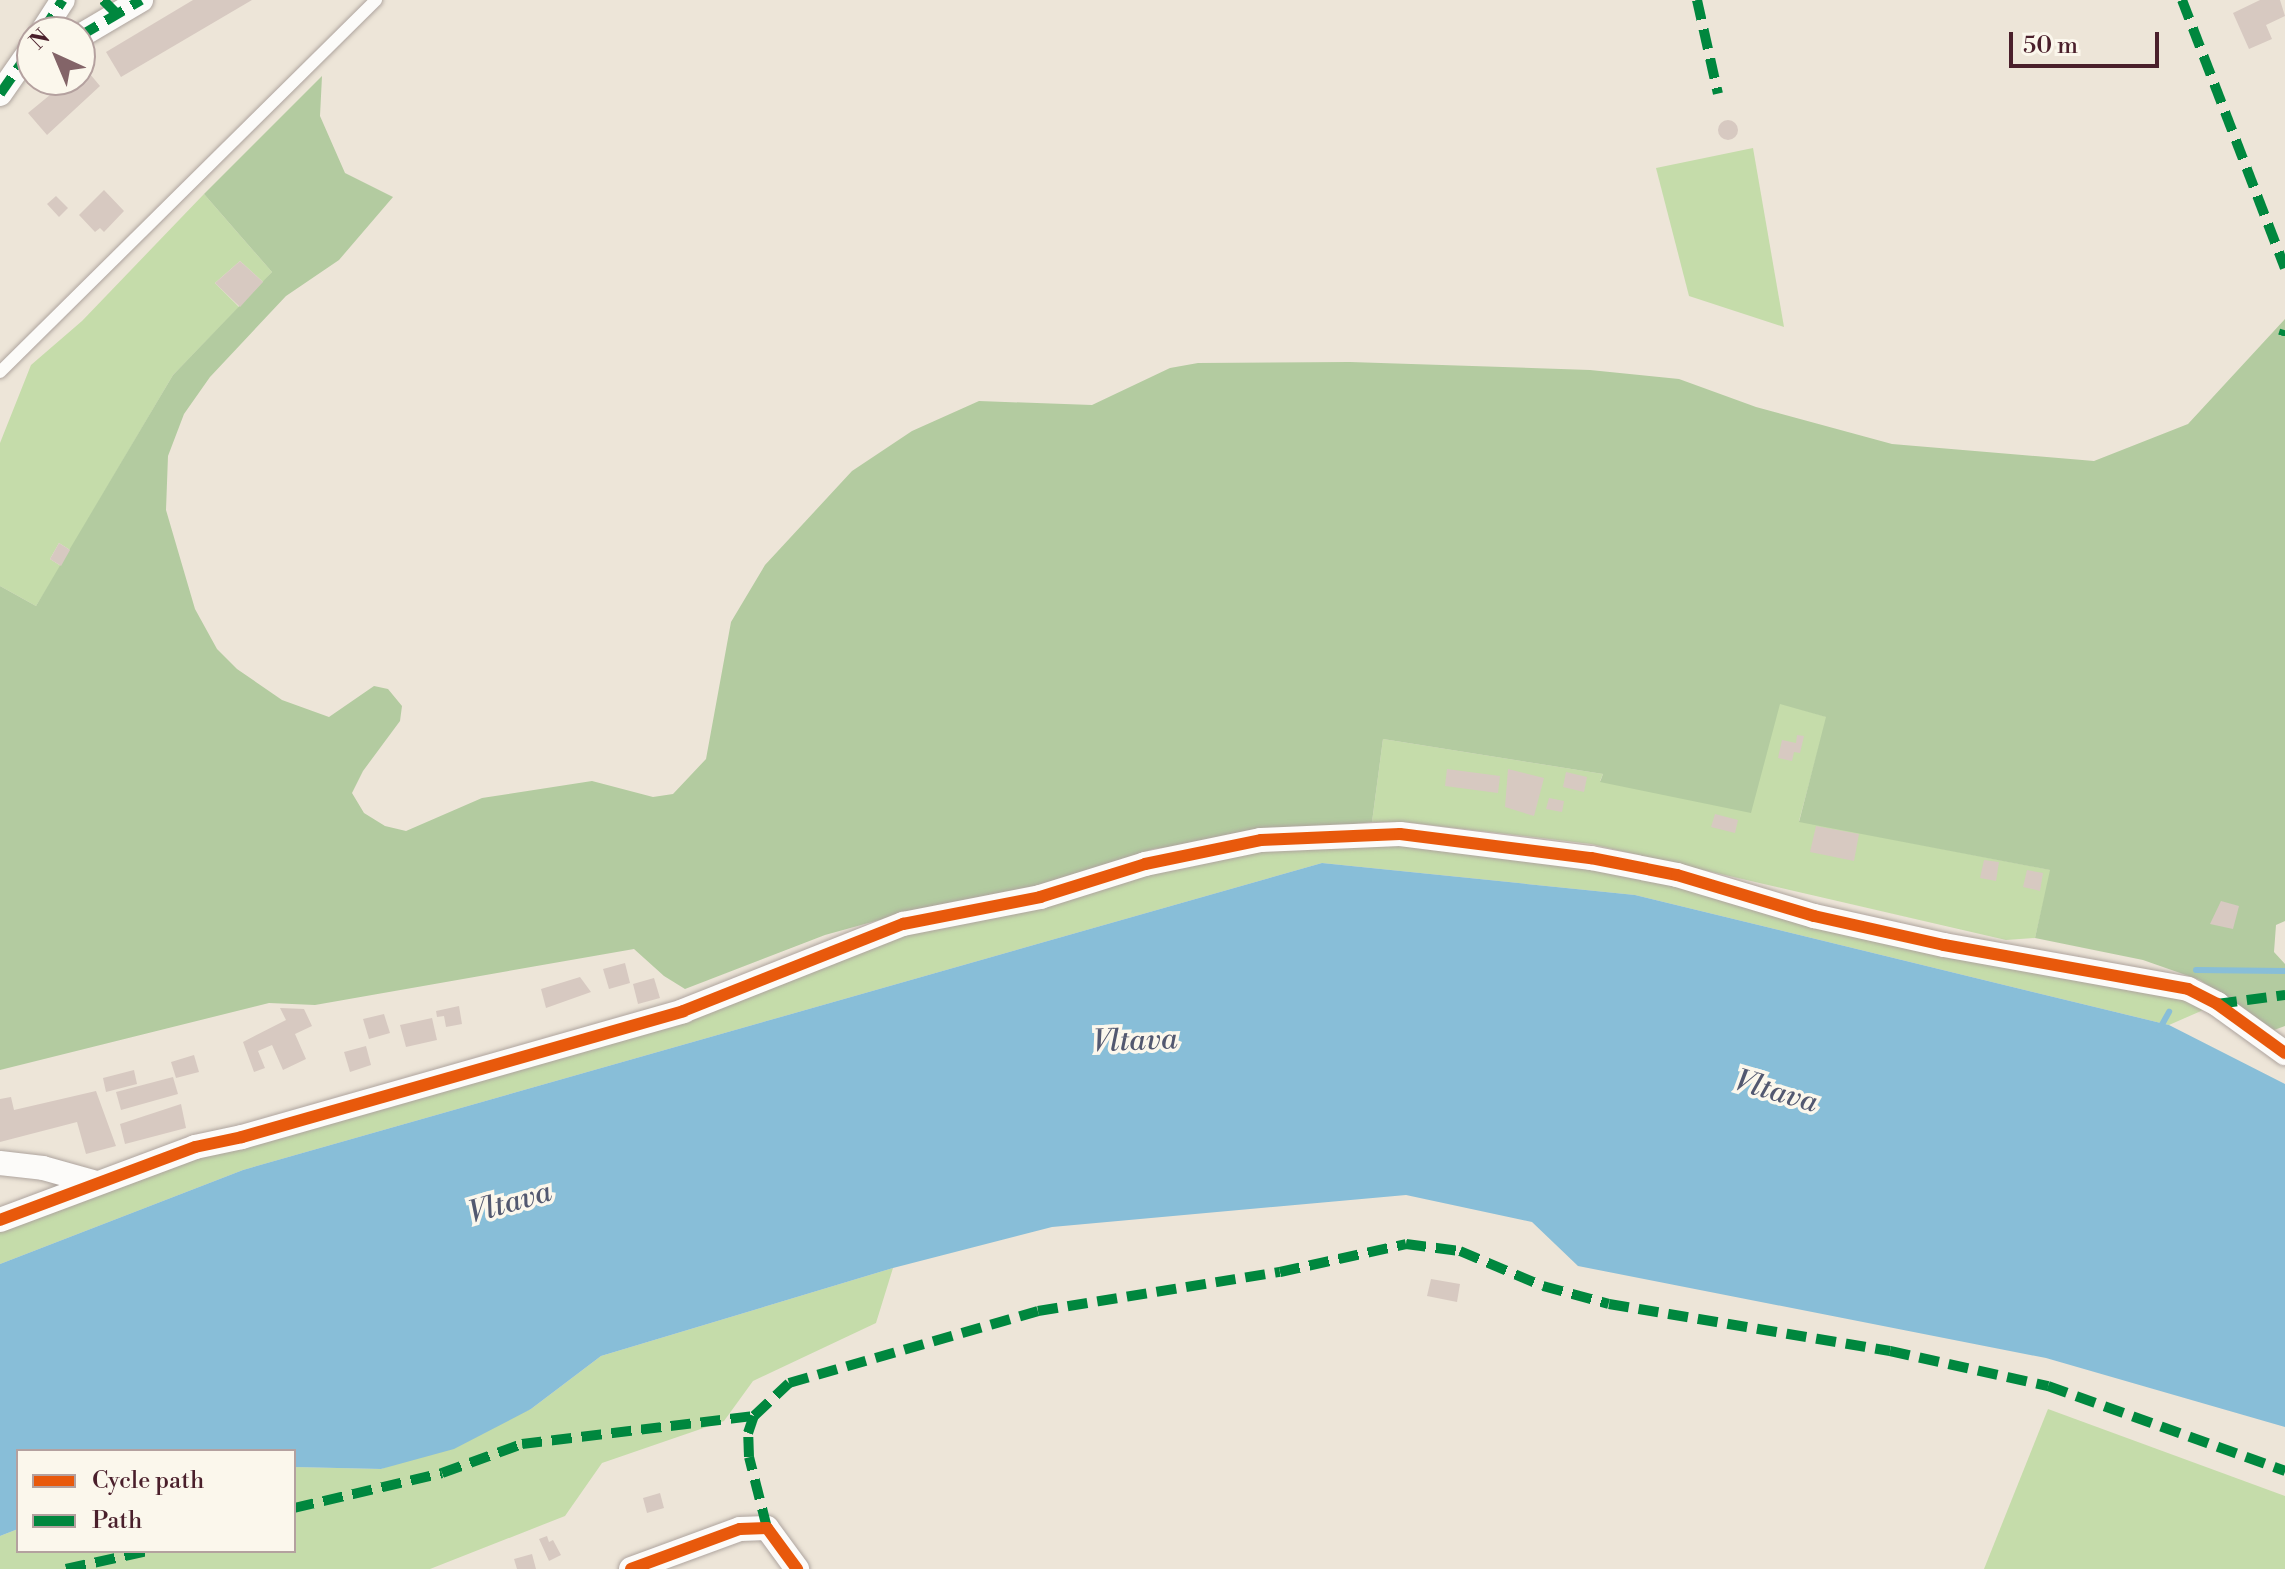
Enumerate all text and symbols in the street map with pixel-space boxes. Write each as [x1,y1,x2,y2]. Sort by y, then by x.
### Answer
north arrow [16,16,96,96]
scale bar [2013,16,2163,66]
text: N [25,24,56,56]
text: 50 m [2023,31,2078,61]
water label: Vltava [1092,1022,1178,1060]
water label: Vltava [1730,1063,1822,1121]
water label: Vltava [464,1174,556,1232]
legend [16,1449,296,1553]
text: Cycle path [92,1466,204,1496]
text: Path [92,1506,142,1536]

